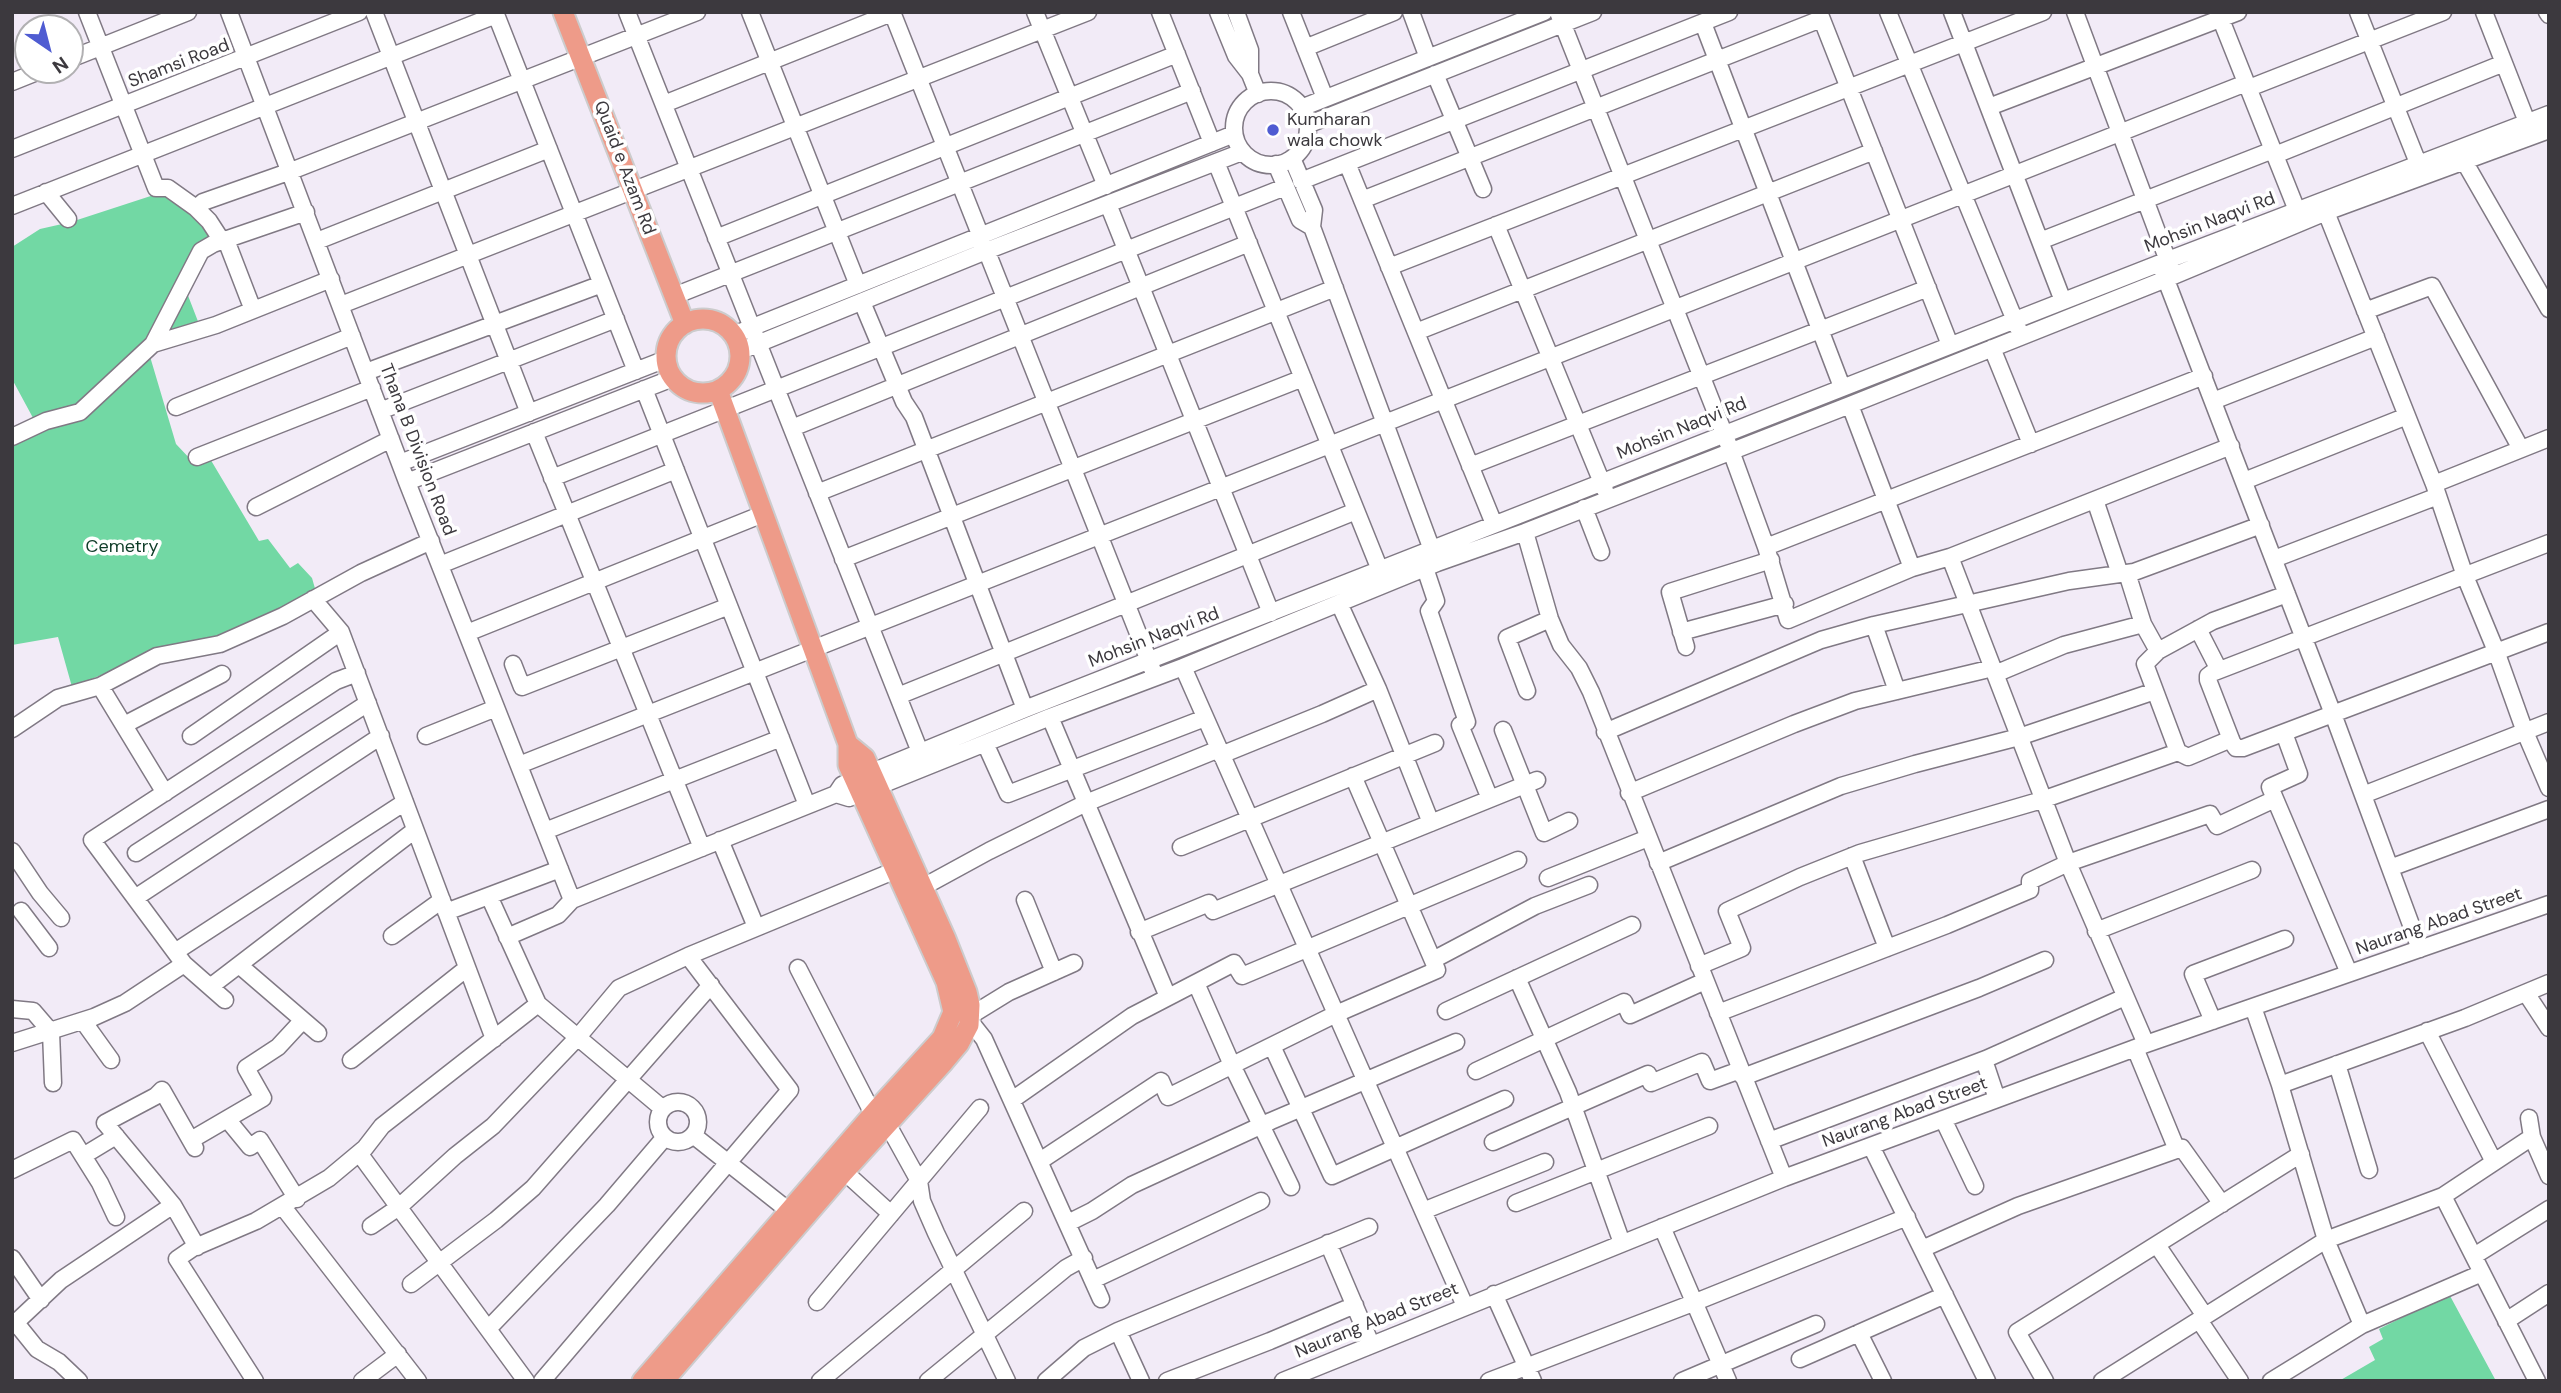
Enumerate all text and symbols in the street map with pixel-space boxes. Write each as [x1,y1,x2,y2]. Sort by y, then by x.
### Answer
north arrow [14,14,84,84]
street label: Shamsi Road [125,35,233,93]
text: N [47,51,73,79]
street label: Quaid e Azam Rd [589,98,659,238]
place label: Kumharan wala chowk [1287,109,1383,152]
marker: Kumharan wala chowk [1265,122,1281,138]
street label: Mohsin Naqvi Rd [2142,188,2278,258]
street label: Thana B Division Road [374,361,460,539]
street label: Mohsin Naqvi Rd [1614,393,1750,465]
park label: Cemetry [86,536,158,558]
street label: Mohsin Naqvi Rd [1086,603,1222,673]
street label: Naurang Abad Street [2353,883,2525,961]
street label: Naurang Abad Street [1819,1073,1991,1153]
street label: Naurang Abad Street [1292,1278,1462,1364]

